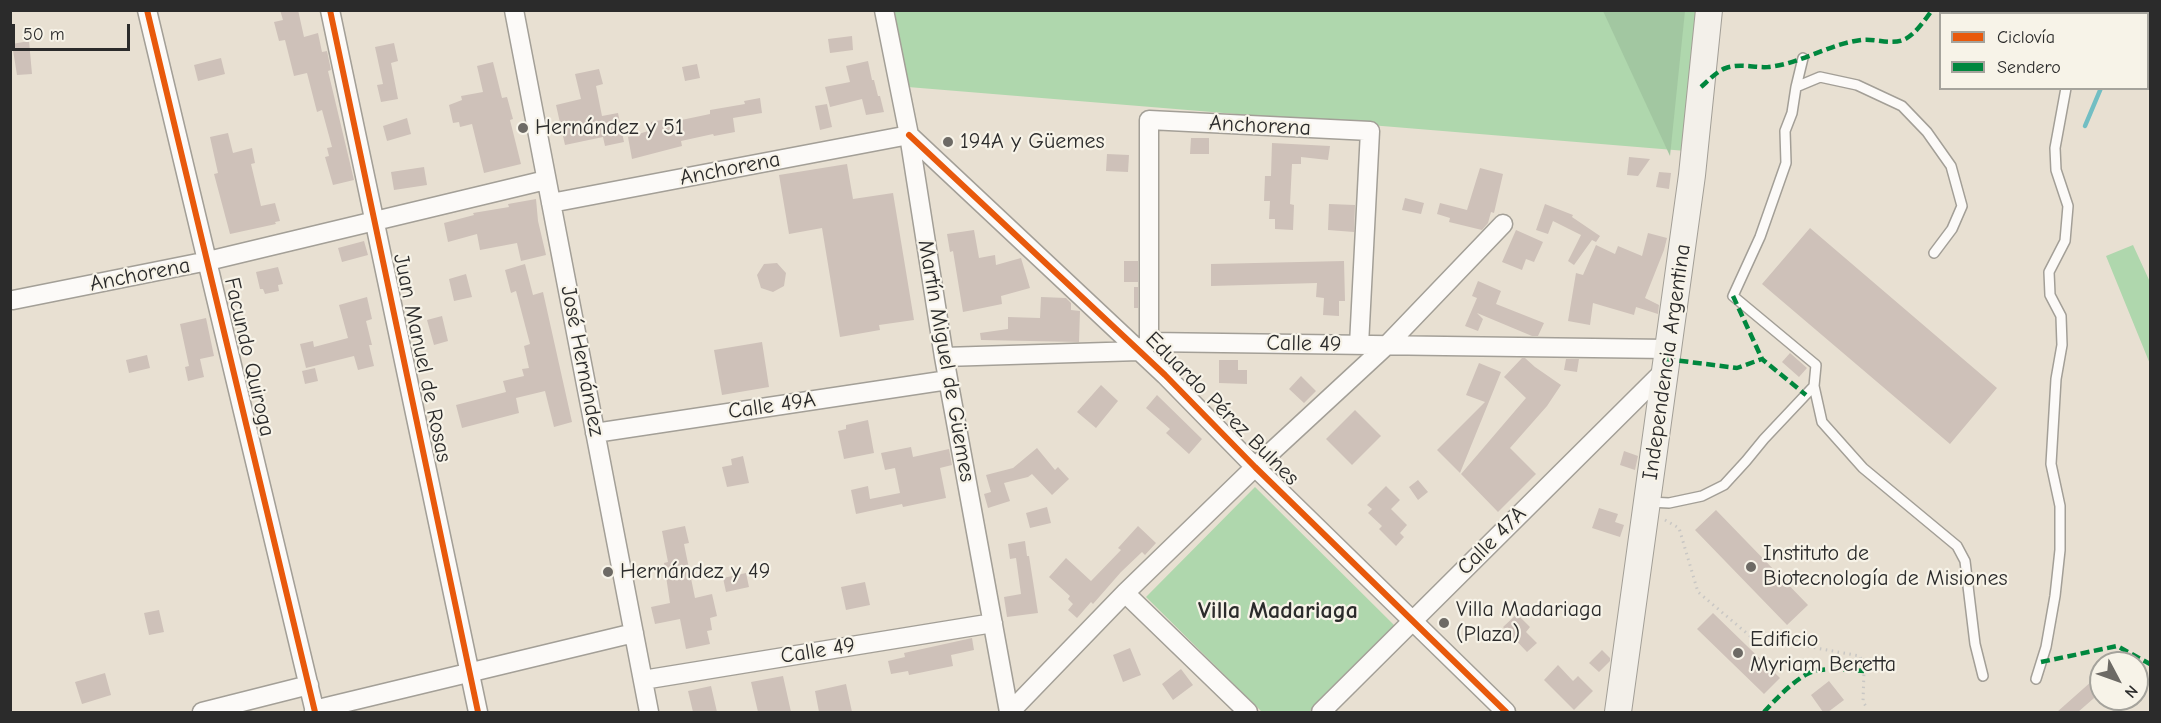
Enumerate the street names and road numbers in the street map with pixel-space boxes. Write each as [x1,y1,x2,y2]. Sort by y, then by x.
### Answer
street label: Anchorena [1208,110,1312,142]
street label: Anchorena [677,146,783,192]
street label: Martín Miguel de Güemes [912,238,980,484]
street label: Independencia Argentina [1637,242,1697,482]
street label: Juan Manuel de Rosas [387,251,457,465]
street label: Anchorena [87,252,193,298]
street label: Facundo Quiroga [218,275,280,439]
street label: José Hernández [554,284,610,438]
street label: Eduardo Pérez Bulnes [1140,327,1304,491]
street label: Calle 49 [1266,330,1342,358]
street label: Calle 49A [727,387,817,425]
street label: Calle 47A [1452,501,1532,581]
street label: Calle 49 [779,632,857,670]

